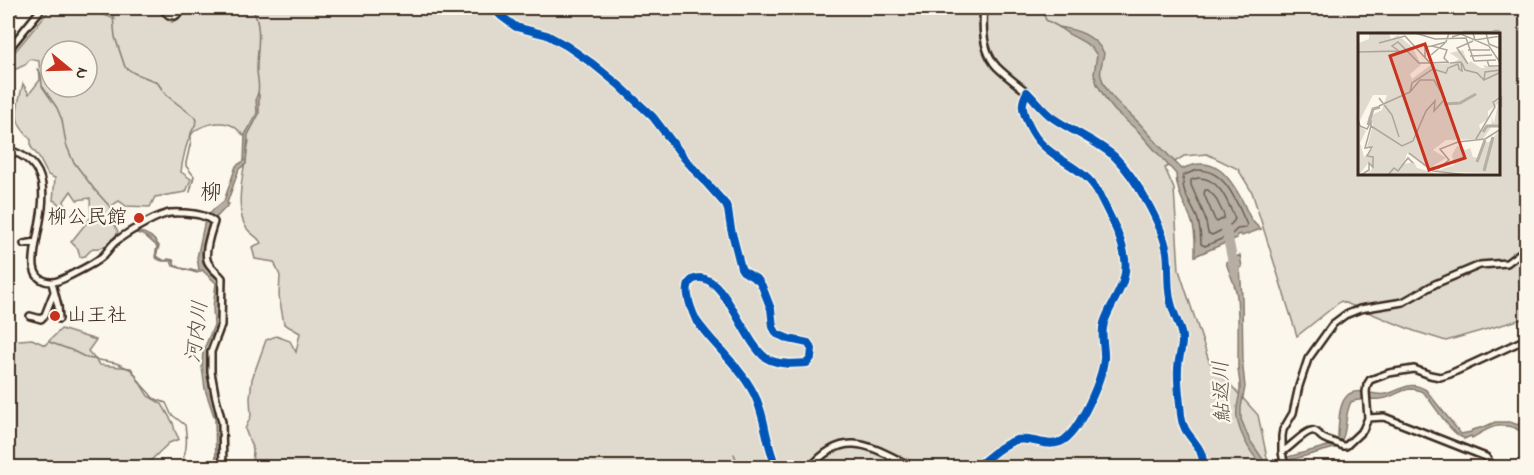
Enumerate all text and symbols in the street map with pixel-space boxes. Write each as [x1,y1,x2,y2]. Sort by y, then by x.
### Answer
inset map [1358,33,1501,176]
north arrow [39,39,99,99]
text: N [68,64,94,82]
district label: 柳 [200,178,222,210]
place label: 柳公民館 [47,204,127,233]
marker: 柳公民館 [132,211,146,225]
water label: 河内川 [179,299,217,365]
place label: 山王社 [67,302,127,331]
marker: 山王社 [48,309,62,323]
water label: 鮎返川 [1207,360,1239,424]

